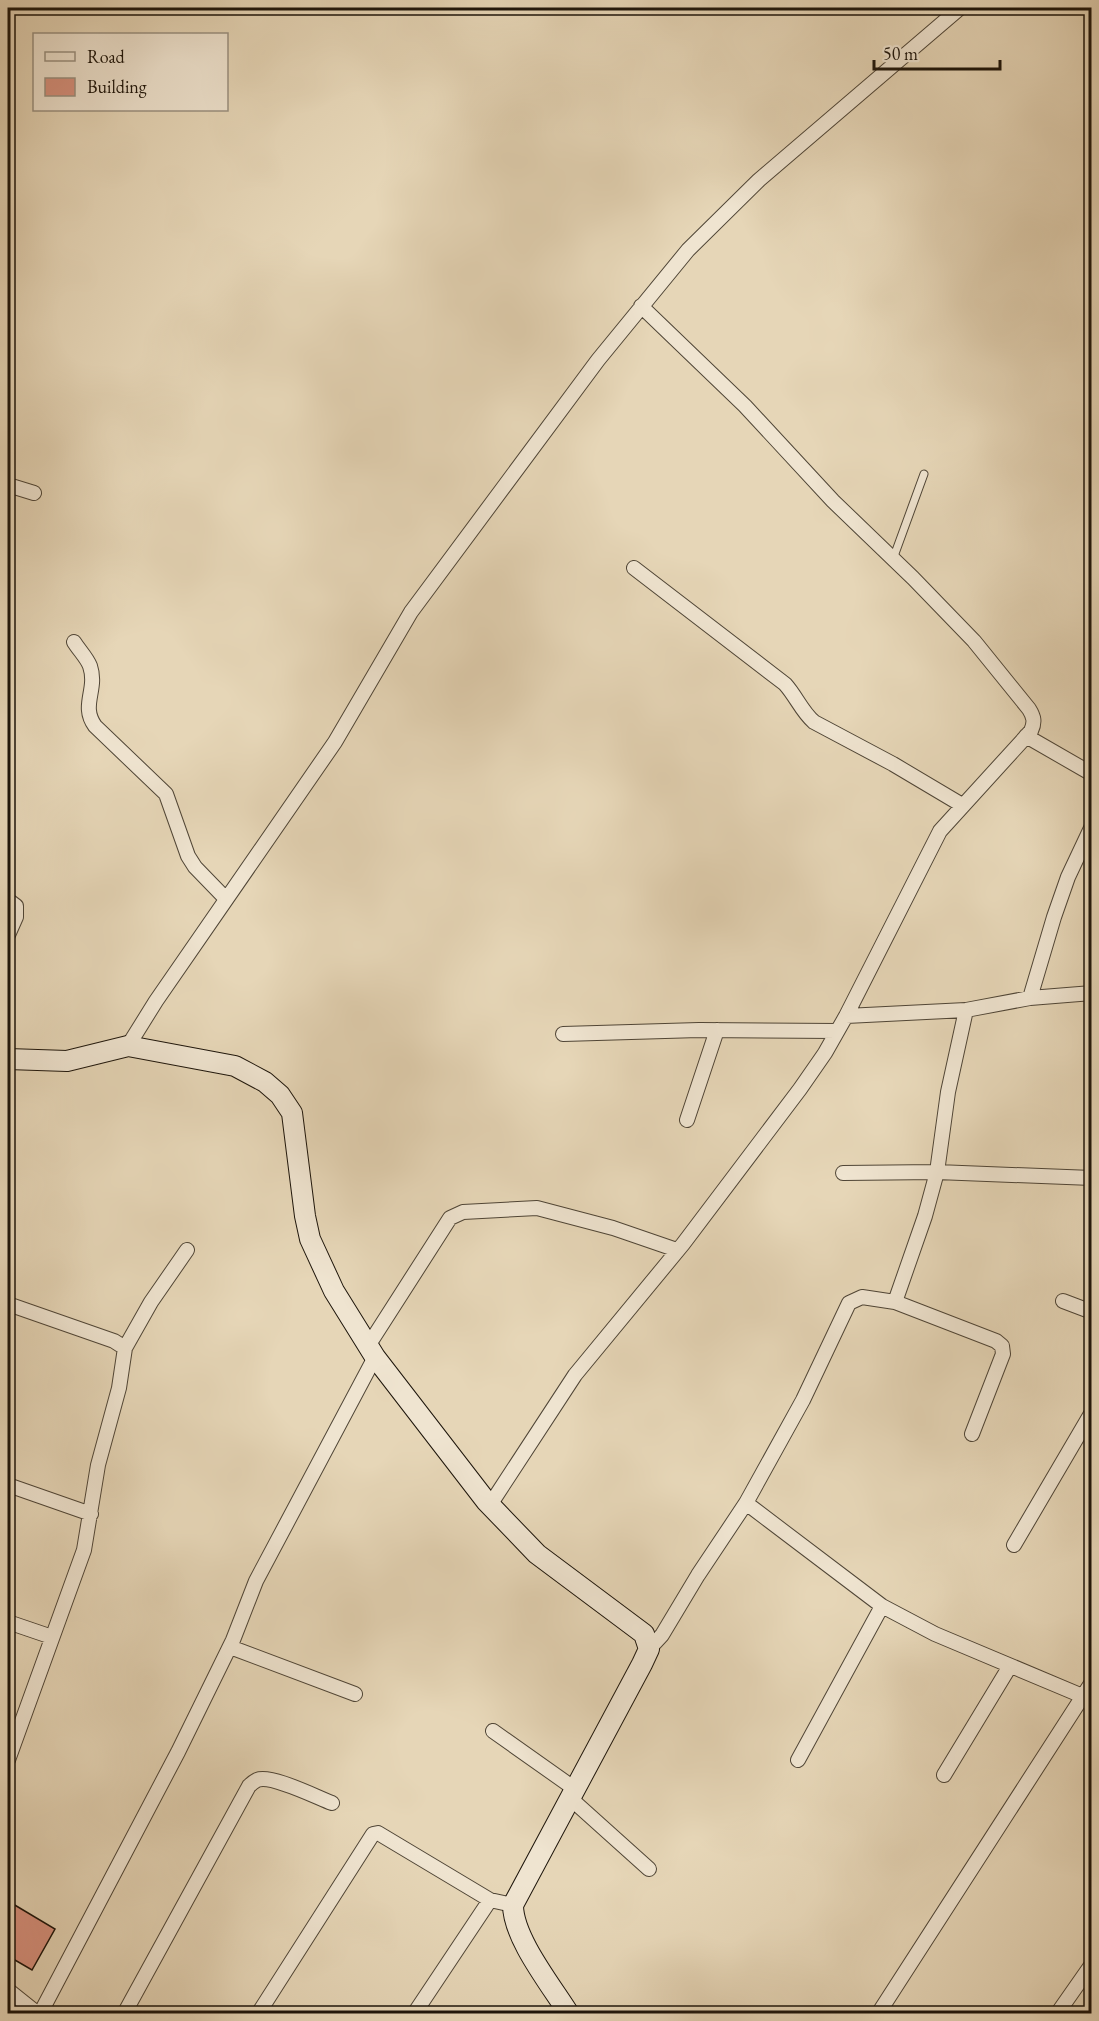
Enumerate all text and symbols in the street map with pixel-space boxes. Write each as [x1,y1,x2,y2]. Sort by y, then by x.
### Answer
legend [33,33,228,111]
scale bar [874,33,1000,71]
text: 50 m [883,42,918,65]
text: Road [87,45,126,68]
text: Building [87,75,147,98]

